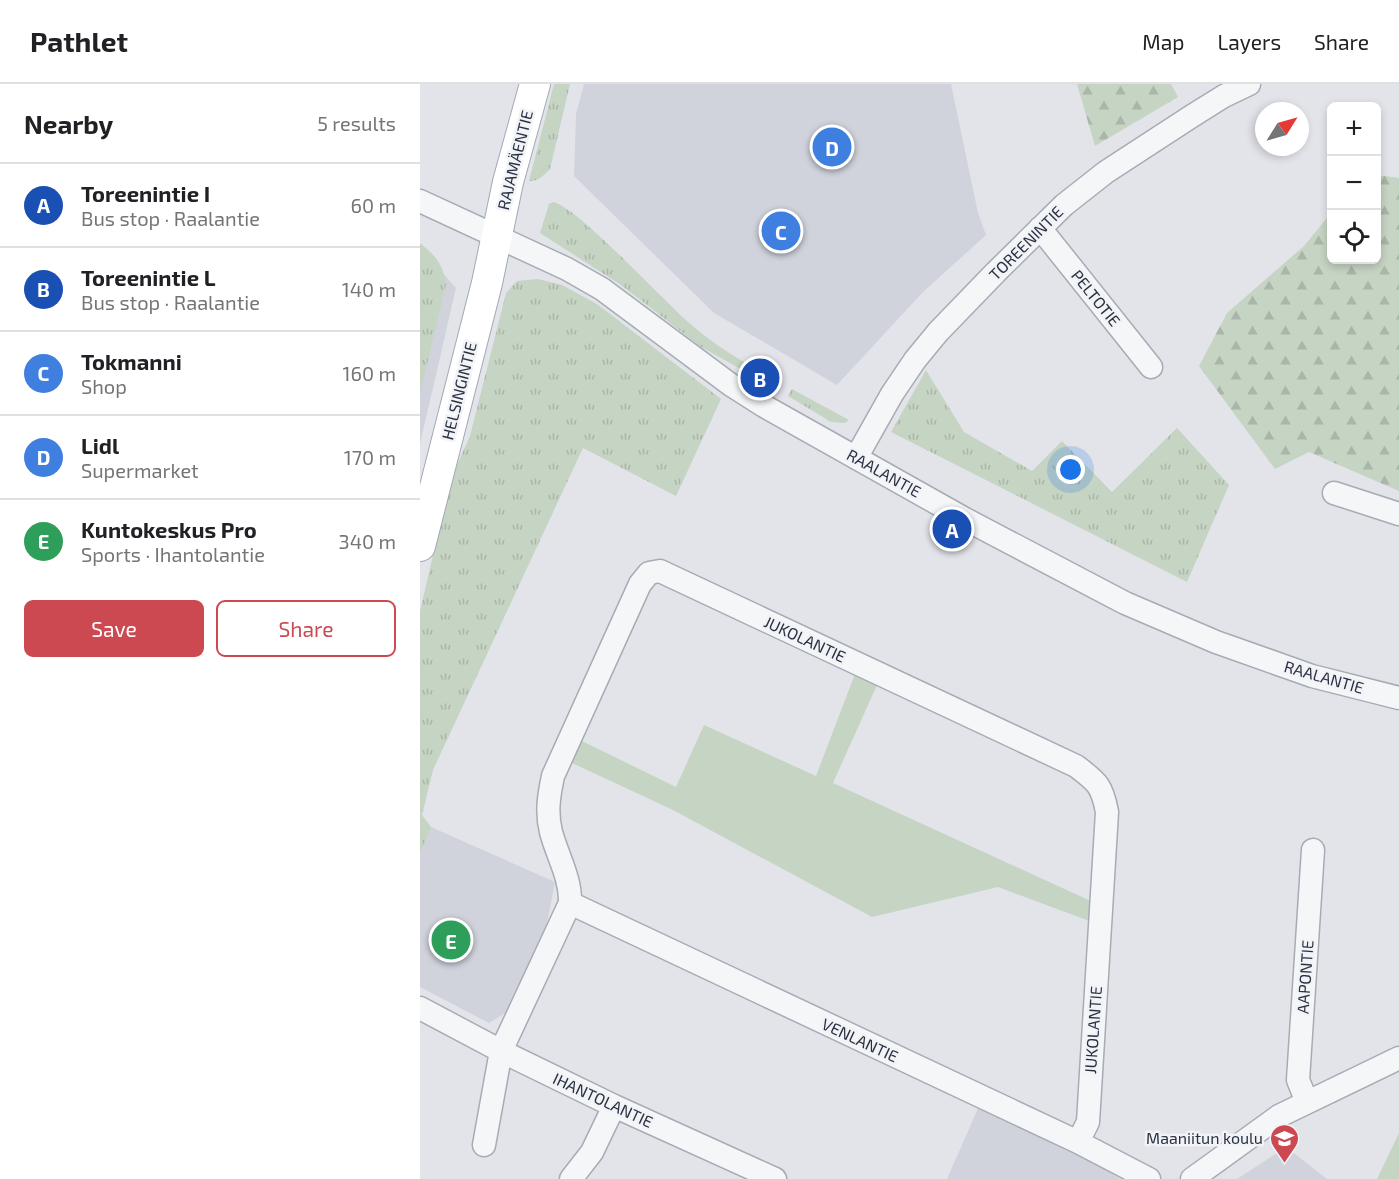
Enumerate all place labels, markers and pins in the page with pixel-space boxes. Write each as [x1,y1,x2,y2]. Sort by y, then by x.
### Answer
pin: D [812,124,852,170]
pin: C [762,208,800,254]
pin: B [740,356,780,400]
pin: A [932,506,972,552]
pin: E [432,918,471,962]
school or university icon: Maaniitun koulu [1268,1122,1300,1164]
place label: Maaniitun koulu [1146,1128,1263,1147]

